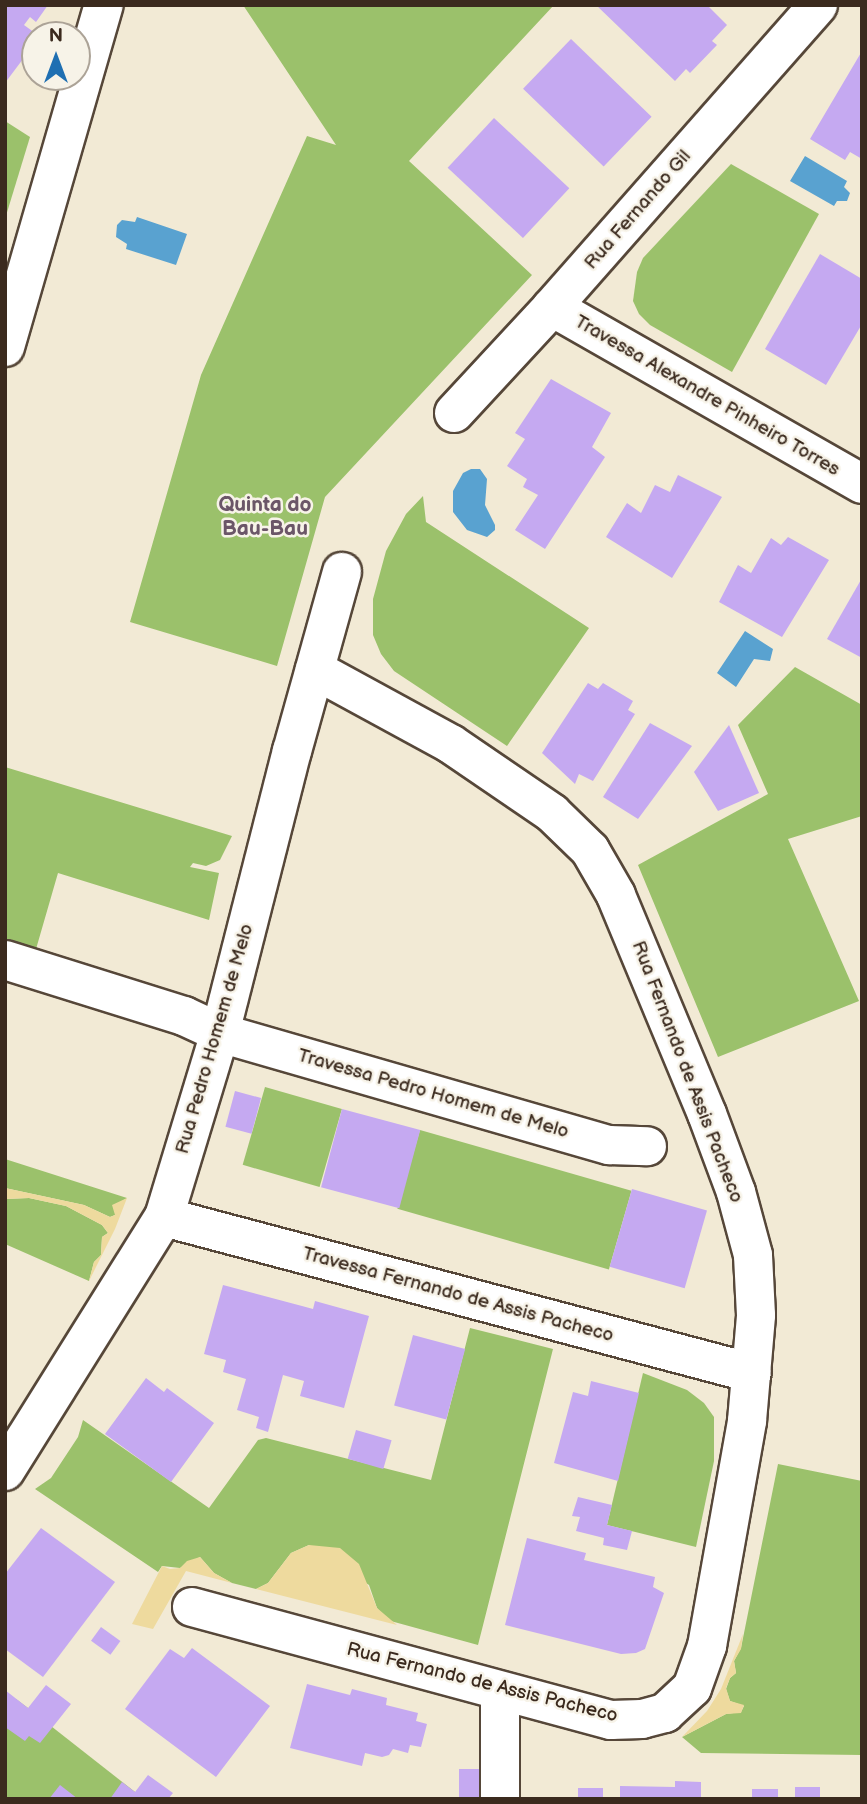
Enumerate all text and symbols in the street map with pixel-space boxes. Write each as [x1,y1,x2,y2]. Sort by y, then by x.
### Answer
north arrow [21,21,91,91]
text: N [49,25,63,48]
street label: Rua Fernando Gil [580,146,696,274]
street label: Travessa Alexandre Pinheiro Torres [570,310,844,482]
district label: Quinta do Bau-Bau [218,492,312,542]
street label: Rua Pedro Homem de Melo [171,921,259,1157]
street label: Rua Fernando de Assis Pacheco [626,938,748,1206]
street label: Travessa Pedro Homem de Melo [295,1044,571,1144]
street label: Travessa Fernando de Assis Pacheco [300,1242,616,1348]
street label: Rua Fernando de Assis Pacheco [344,1638,620,1728]

